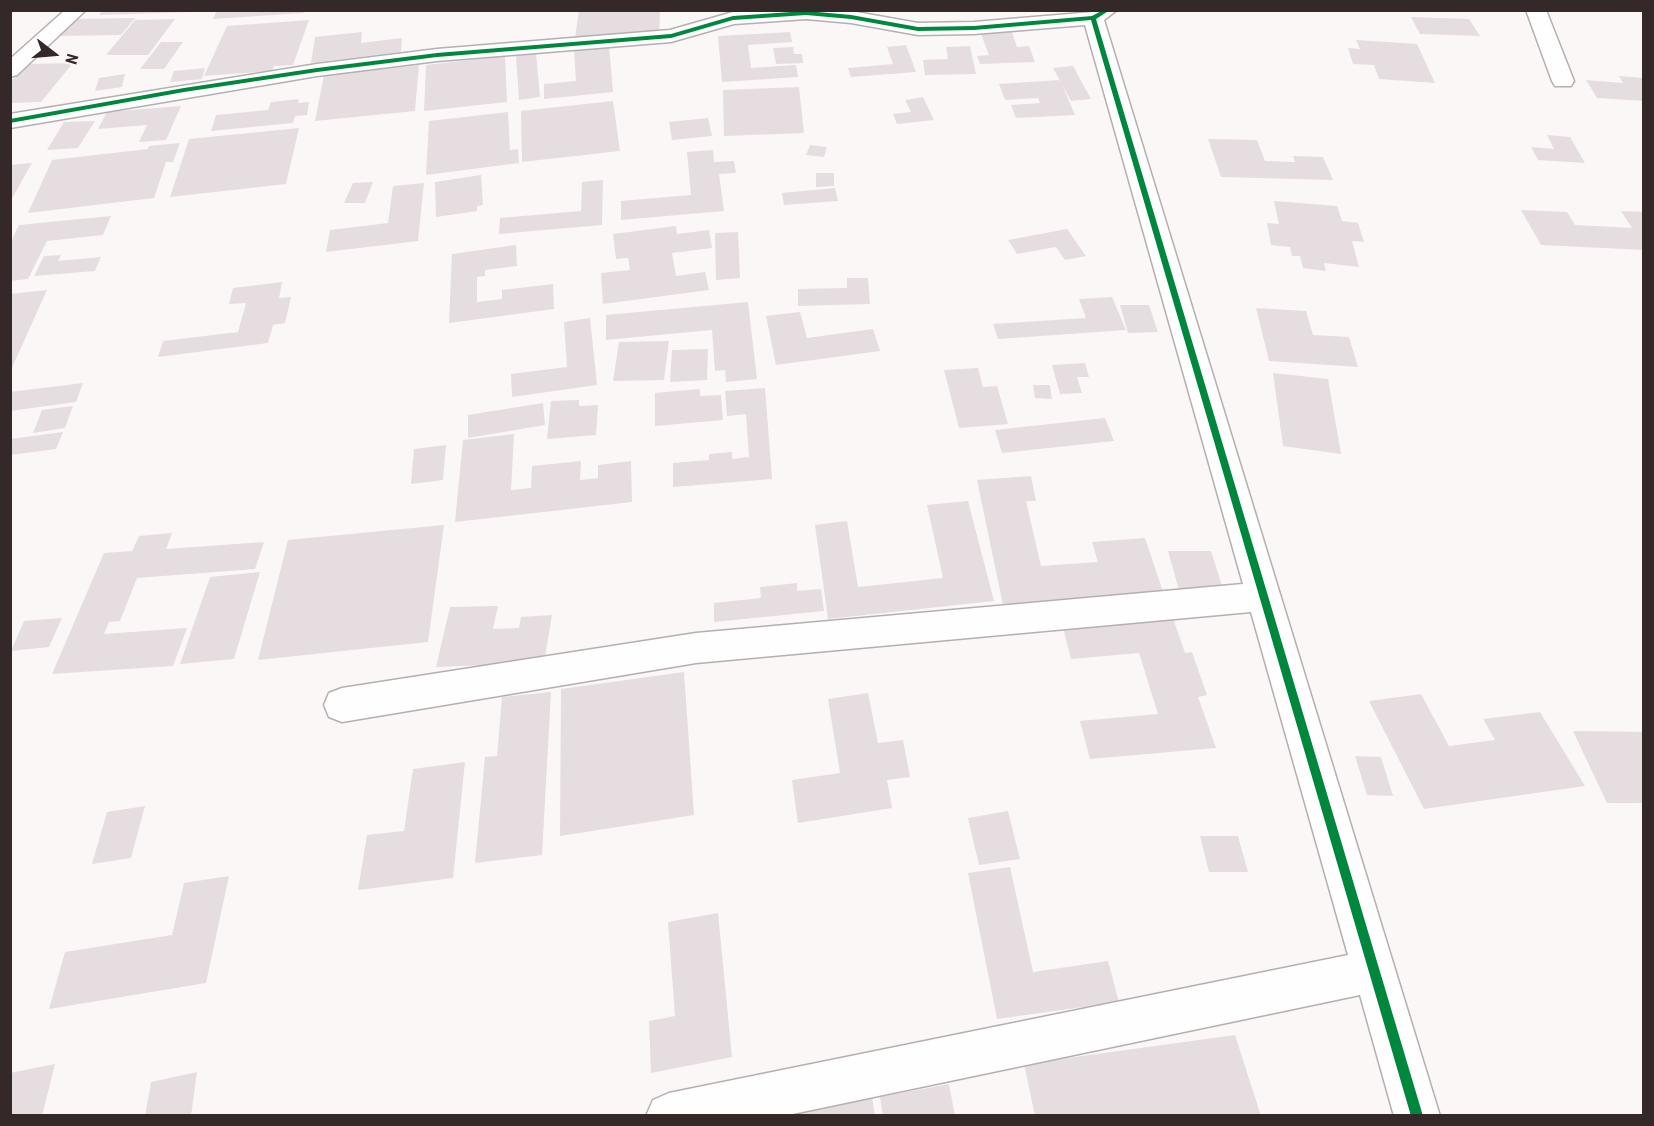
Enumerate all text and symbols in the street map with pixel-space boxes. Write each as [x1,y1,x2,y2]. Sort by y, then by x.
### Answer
north arrow [24,24,84,84]
text: N [61,52,82,66]

